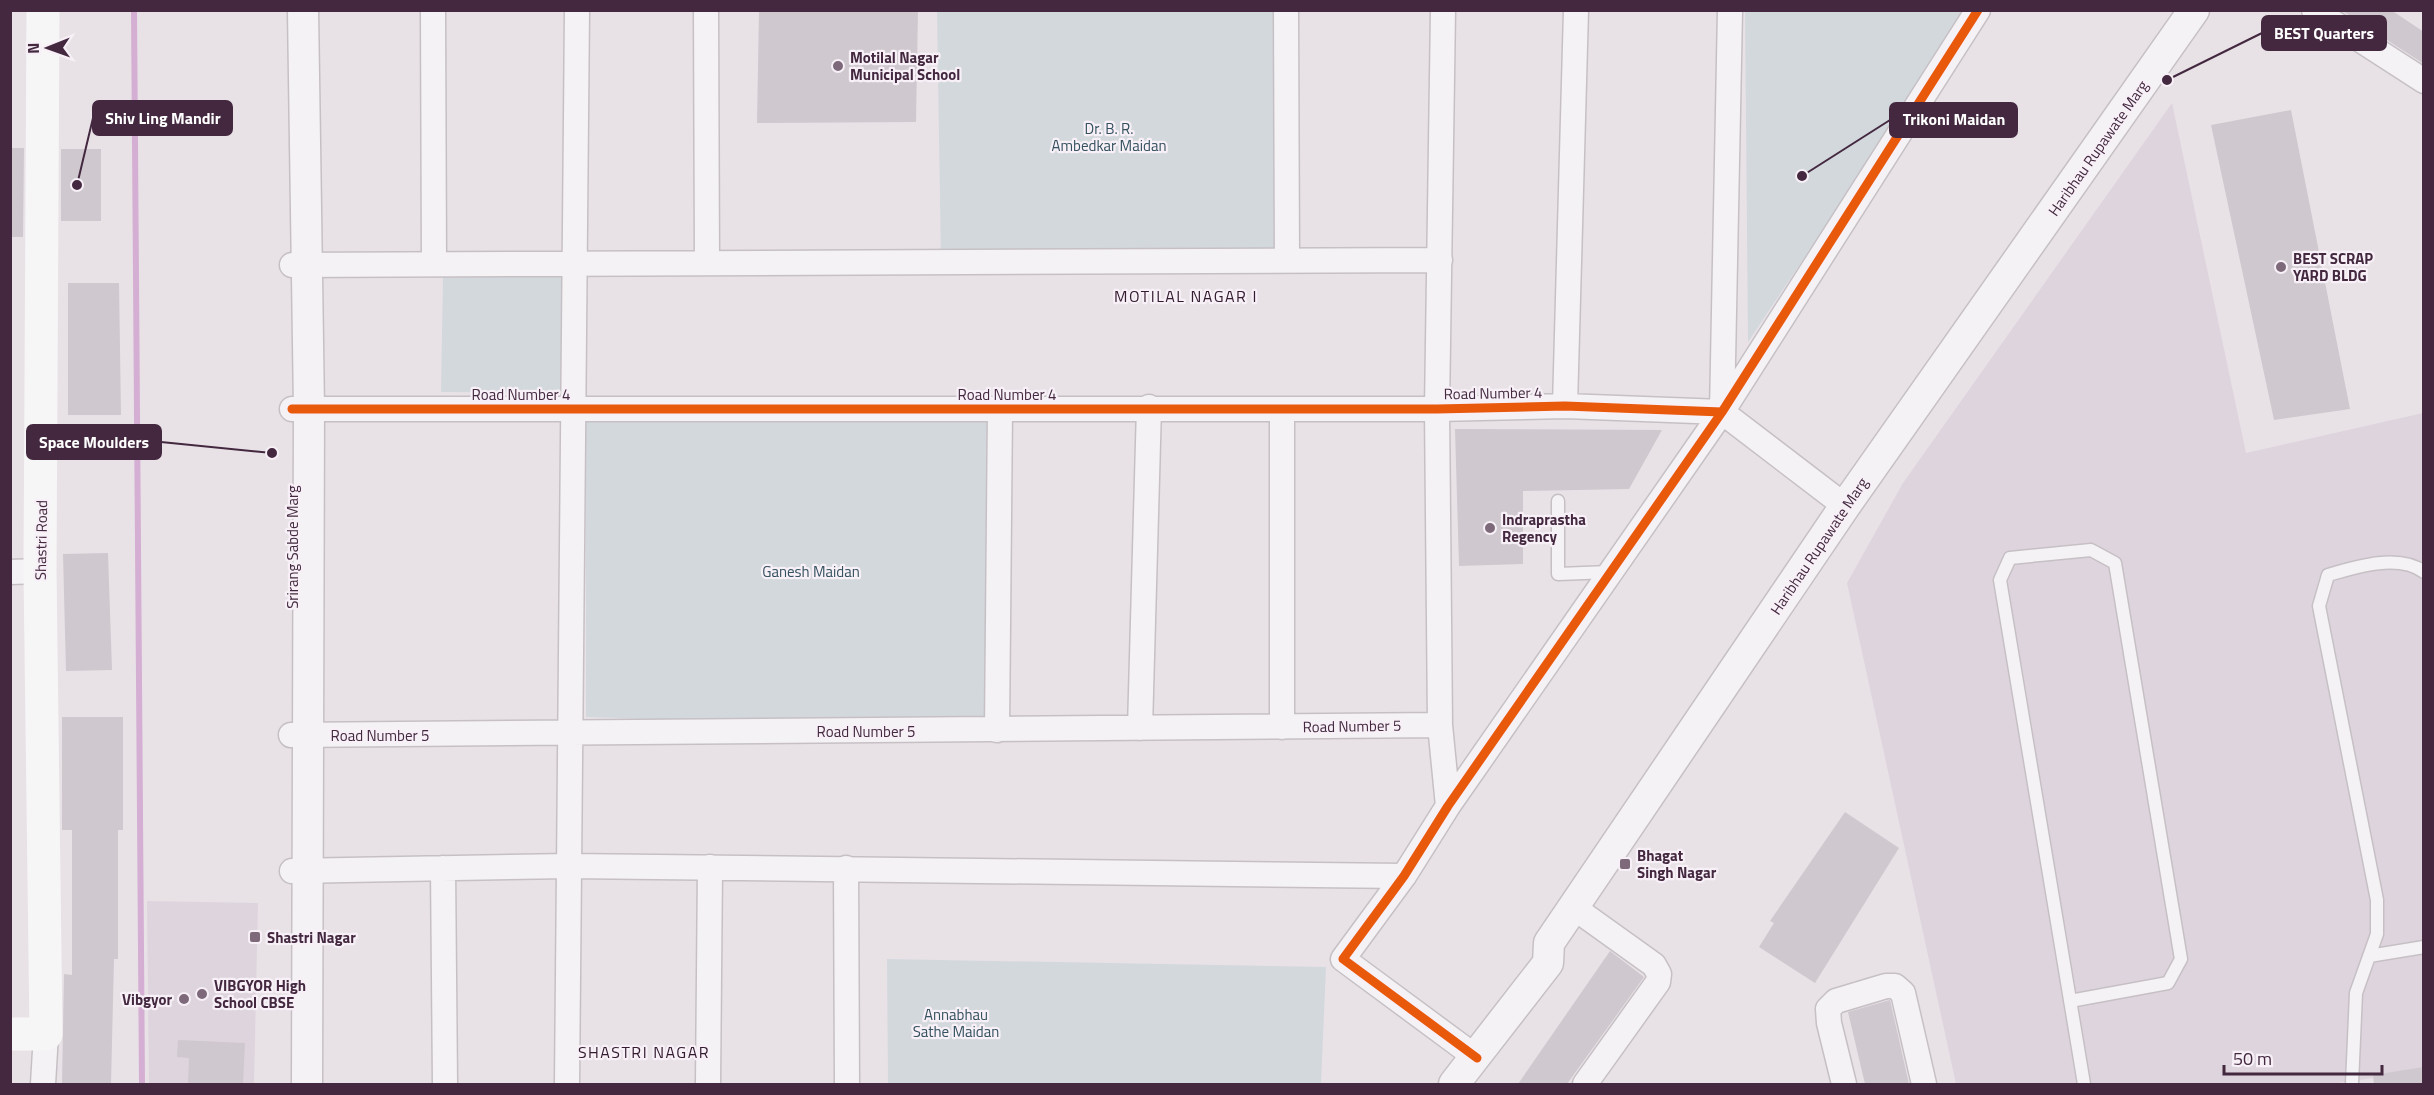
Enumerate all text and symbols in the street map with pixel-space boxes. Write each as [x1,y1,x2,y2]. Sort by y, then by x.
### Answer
callout: BEST Quarters [2262,16,2386,50]
north arrow [18,18,78,78]
text: BEST Quarters [2274,21,2374,45]
text: N [21,43,45,54]
place label: Motilal Nagar Municipal School [850,46,960,86]
marker: Motilal Nagar Municipal School [831,59,845,73]
street label: Haribhau Rupawate Marg [2042,75,2154,221]
callout: Shiv Ling Mandir [93,101,232,135]
callout: Trikoni Maidan [1890,103,2017,137]
text: Shiv Ling Mandir [105,106,221,130]
text: Trikoni Maidan [1903,107,2005,131]
park label: Dr. B. R. Ambedkar Maidan [1052,117,1166,157]
place label: BEST SCRAP YARD BLDG [2293,247,2373,287]
marker: BEST SCRAP YARD BLDG [2274,260,2288,274]
district label: MOTILAL NAGAR I [1114,284,1258,308]
street label: Road Number 4 [1443,381,1543,405]
street label: Road Number 4 [472,383,570,406]
street label: Road Number 4 [958,383,1056,406]
callout: Space Moulders [27,425,161,459]
text: Space Moulders [39,430,149,454]
street label: Haribhau Rupawate Marg [1764,472,1874,619]
street label: Srirang Sabde Marg [281,485,304,609]
street label: Shastri Road [29,500,53,580]
place label: Indraprastha Regency [1502,508,1586,548]
marker: Indraprastha Regency [1483,521,1497,535]
park label: Ganesh Maidan [762,560,860,583]
street label: Road Number 5 [1302,714,1402,738]
street label: Road Number 5 [817,720,915,743]
street label: Road Number 5 [331,724,429,747]
place label: Bhagat Singh Nagar [1637,844,1717,884]
marker: Bhagat Singh Nagar [1618,857,1632,871]
place label: Shastri Nagar [267,926,356,949]
marker: Shastri Nagar [248,930,262,944]
place label: VIBGYOR High School CBSE [214,974,306,1014]
marker: VIBGYOR High School CBSE [195,987,209,1001]
place label: Vibgyor [122,988,172,1011]
marker: Vibgyor [177,992,191,1006]
park label: Annabhau Sathe Maidan [913,1003,999,1043]
scale bar [2224,1038,2382,1076]
district label: SHASTRI NAGAR [578,1040,710,1064]
text: 50 m [2233,1045,2272,1072]

